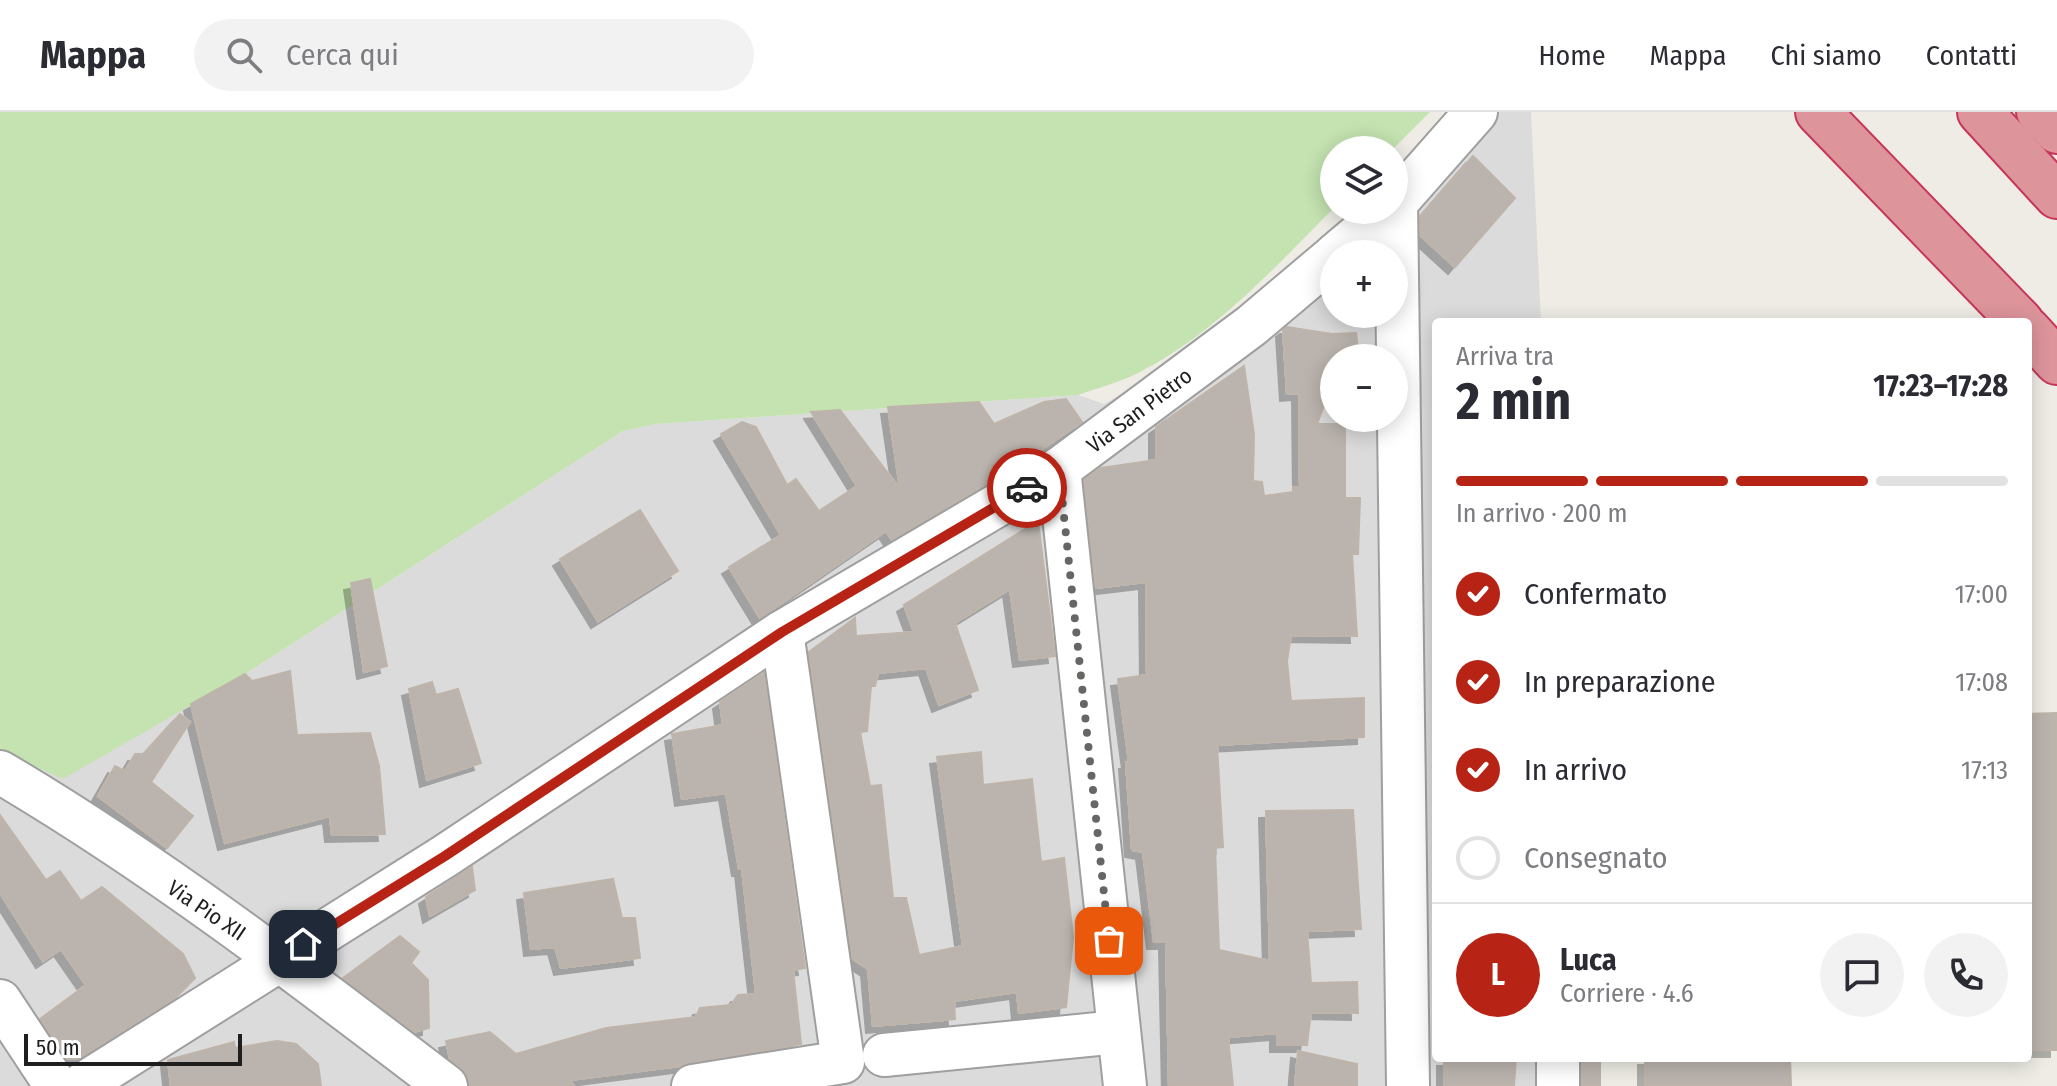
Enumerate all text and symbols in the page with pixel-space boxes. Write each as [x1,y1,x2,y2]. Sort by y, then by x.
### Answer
search box [194,19,754,91]
text: Mappa [40,32,146,78]
icon: search [222,33,266,77]
text: Cerca qui [286,37,399,73]
text: Home [1539,39,1606,72]
text: Mappa [1650,39,1726,72]
text: Chi siamo [1770,39,1882,72]
text: Contatti [1926,39,2017,72]
map controls [1320,136,1408,432]
button: layers [1320,136,1408,224]
button: + [1320,240,1408,328]
text: Arriva tra [1456,341,1554,372]
button: − [1320,344,1408,432]
street label: Via San Pietro [1081,362,1197,459]
text: 17:23–17:28 [1873,368,2008,404]
text: 2 min [1456,370,1571,433]
courier [987,448,1067,528]
icon: car [1005,466,1049,510]
text: In arrivo · 200 m [1456,498,1628,529]
icon: check [1456,572,1500,616]
text: Confermato [1524,576,1667,612]
text: 17:00 [1955,579,2008,610]
icon: check [1456,660,1500,704]
text: In preparazione [1524,664,1716,700]
text: 17:08 [1955,667,2008,698]
icon: check [1456,748,1500,792]
text: In arrivo [1524,752,1627,788]
text: 17:13 [1961,755,2008,786]
text: Consegnato [1524,840,1668,876]
street label: Via Pio XII [162,874,251,946]
pin [1075,907,1143,975]
pin [269,910,337,978]
icon: bag [1087,919,1131,963]
icon: home [281,922,325,966]
button: chat [1820,933,1904,1017]
button: phone [1924,933,2008,1017]
text: Luca [1560,942,1617,978]
text: L [1491,957,1505,993]
text: Corriere · 4.6 [1560,978,1694,1009]
scale bar [24,1030,242,1066]
text: 50 m [36,1034,80,1061]

